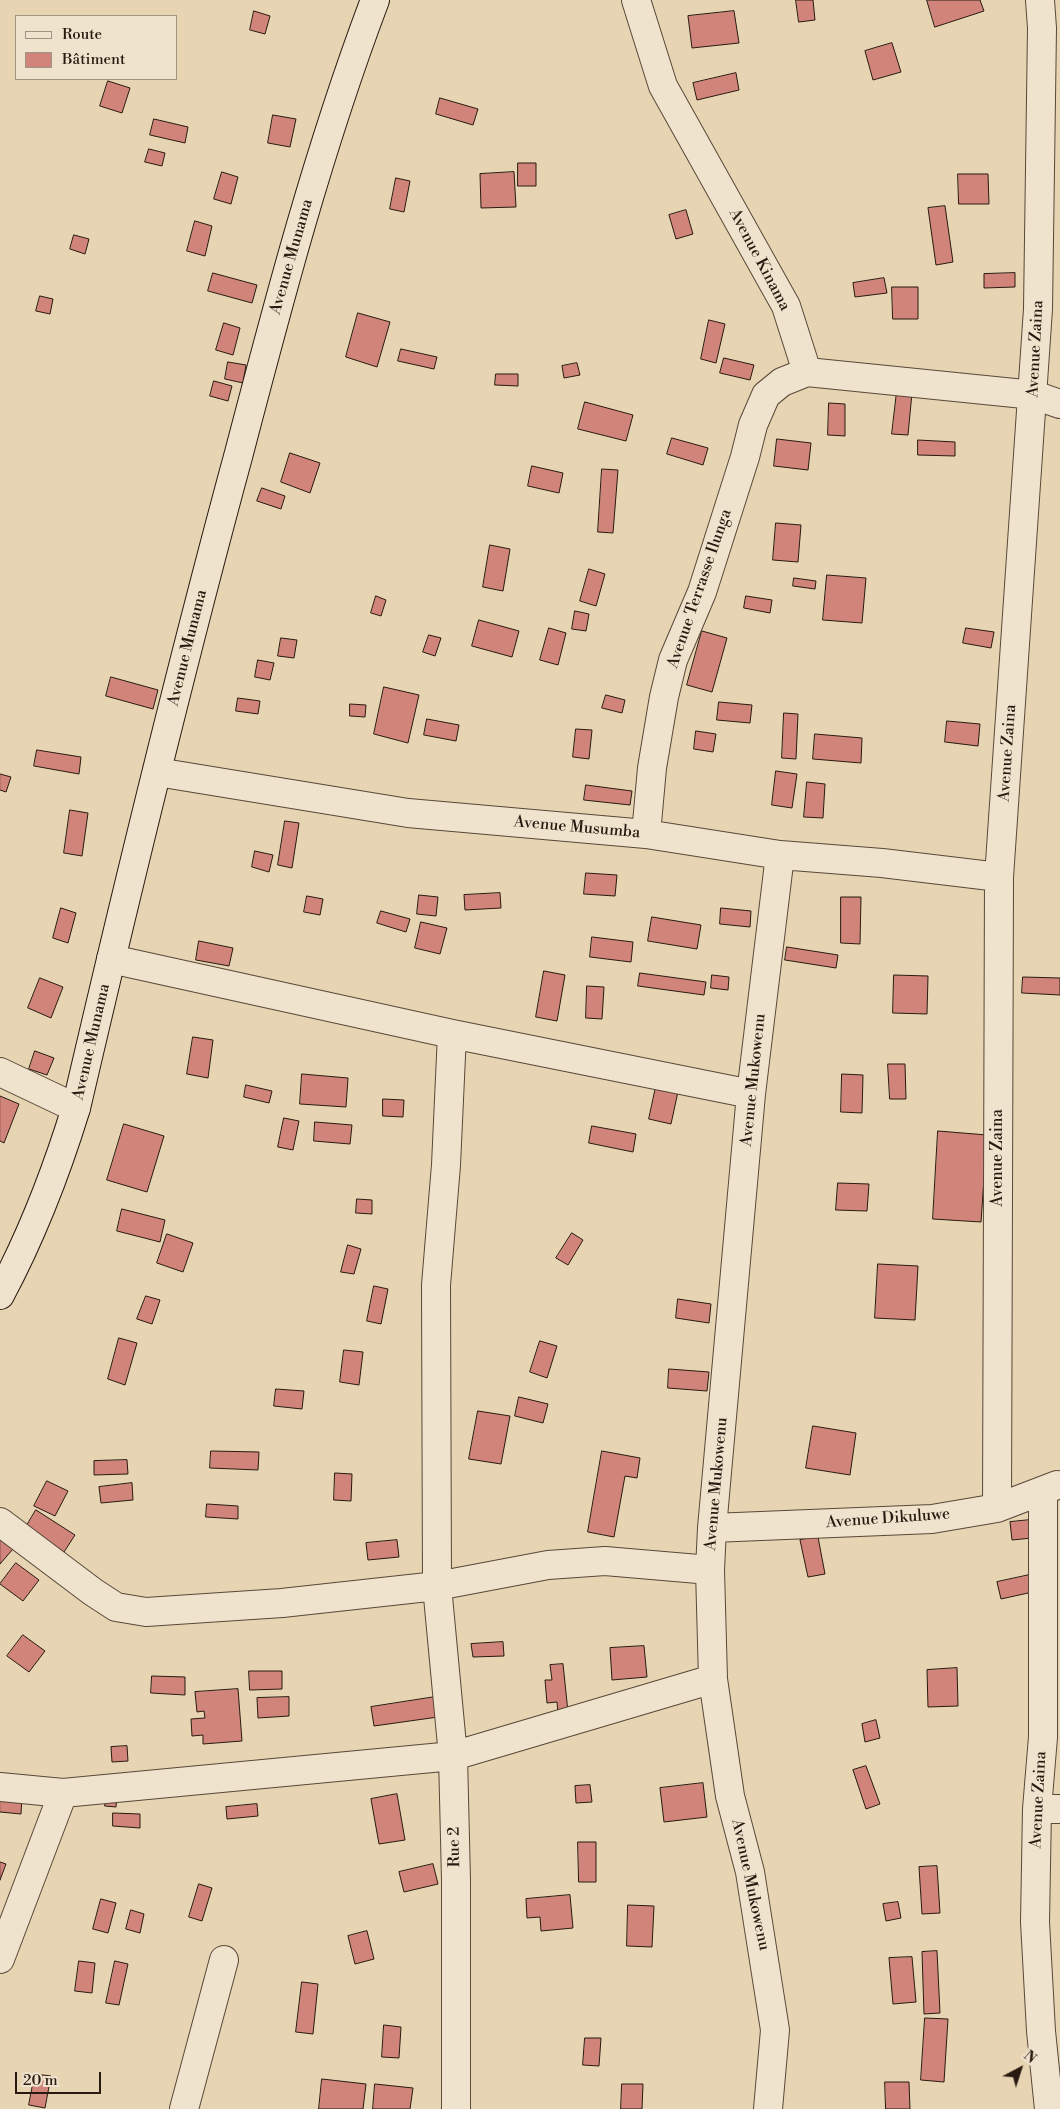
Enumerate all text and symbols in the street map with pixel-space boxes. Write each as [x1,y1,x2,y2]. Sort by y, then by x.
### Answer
legend [15,15,178,80]
text: Route [62,25,102,44]
text: Bâtiment [62,50,125,69]
street label: Avenue Munama [266,197,318,317]
street label: Avenue Kinama [724,206,794,314]
street label: Avenue Zaina [1024,300,1048,398]
street label: Avenue Terrasse Ilunga [664,507,736,671]
street label: Avenue Munama [164,588,212,708]
street label: Avenue Zaina [995,704,1021,802]
street label: Avenue Musumba [513,813,641,843]
street label: Avenue Munama [69,982,115,1102]
street label: Avenue Mukowenu [737,1012,771,1148]
street label: Avenue Zaina [988,1109,1008,1207]
street label: Avenue Mukowenu [702,1416,732,1552]
street label: Avenue Dikuluwe [825,1505,951,1533]
street label: Avenue Zaina [1027,1751,1051,1849]
street label: Avenue Mukowenu [727,1818,773,1952]
street label: Rue 2 [445,1826,465,1868]
north arrow [995,2044,1045,2094]
text: N [1020,2047,1040,2068]
scale bar [18,2062,104,2094]
text: 20 m [23,2071,58,2090]

